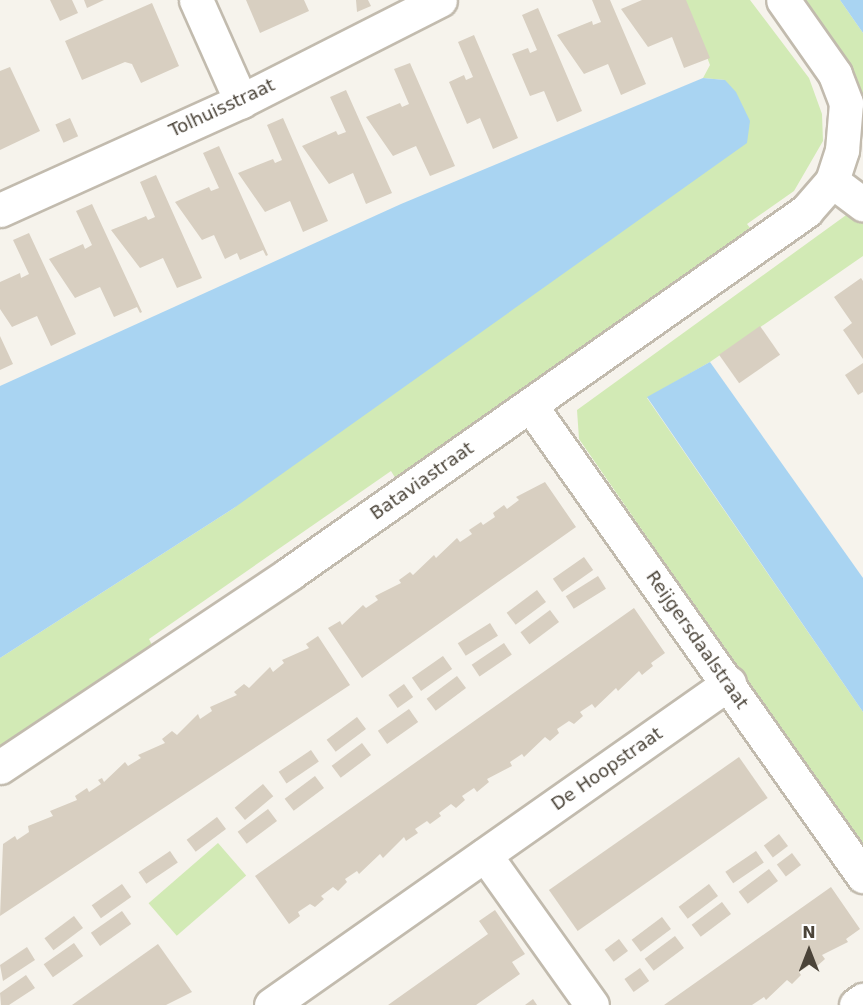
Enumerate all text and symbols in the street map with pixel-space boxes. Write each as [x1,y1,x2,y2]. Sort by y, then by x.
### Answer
street label: Tolhuisstraat [166,74,278,142]
street label: Bataviastraat [366,437,478,525]
street label: Reijgersdaalstraat [641,567,753,713]
street label: De Hoopstraat [547,723,667,815]
north arrow [779,921,839,981]
text: N [802,923,816,942]

